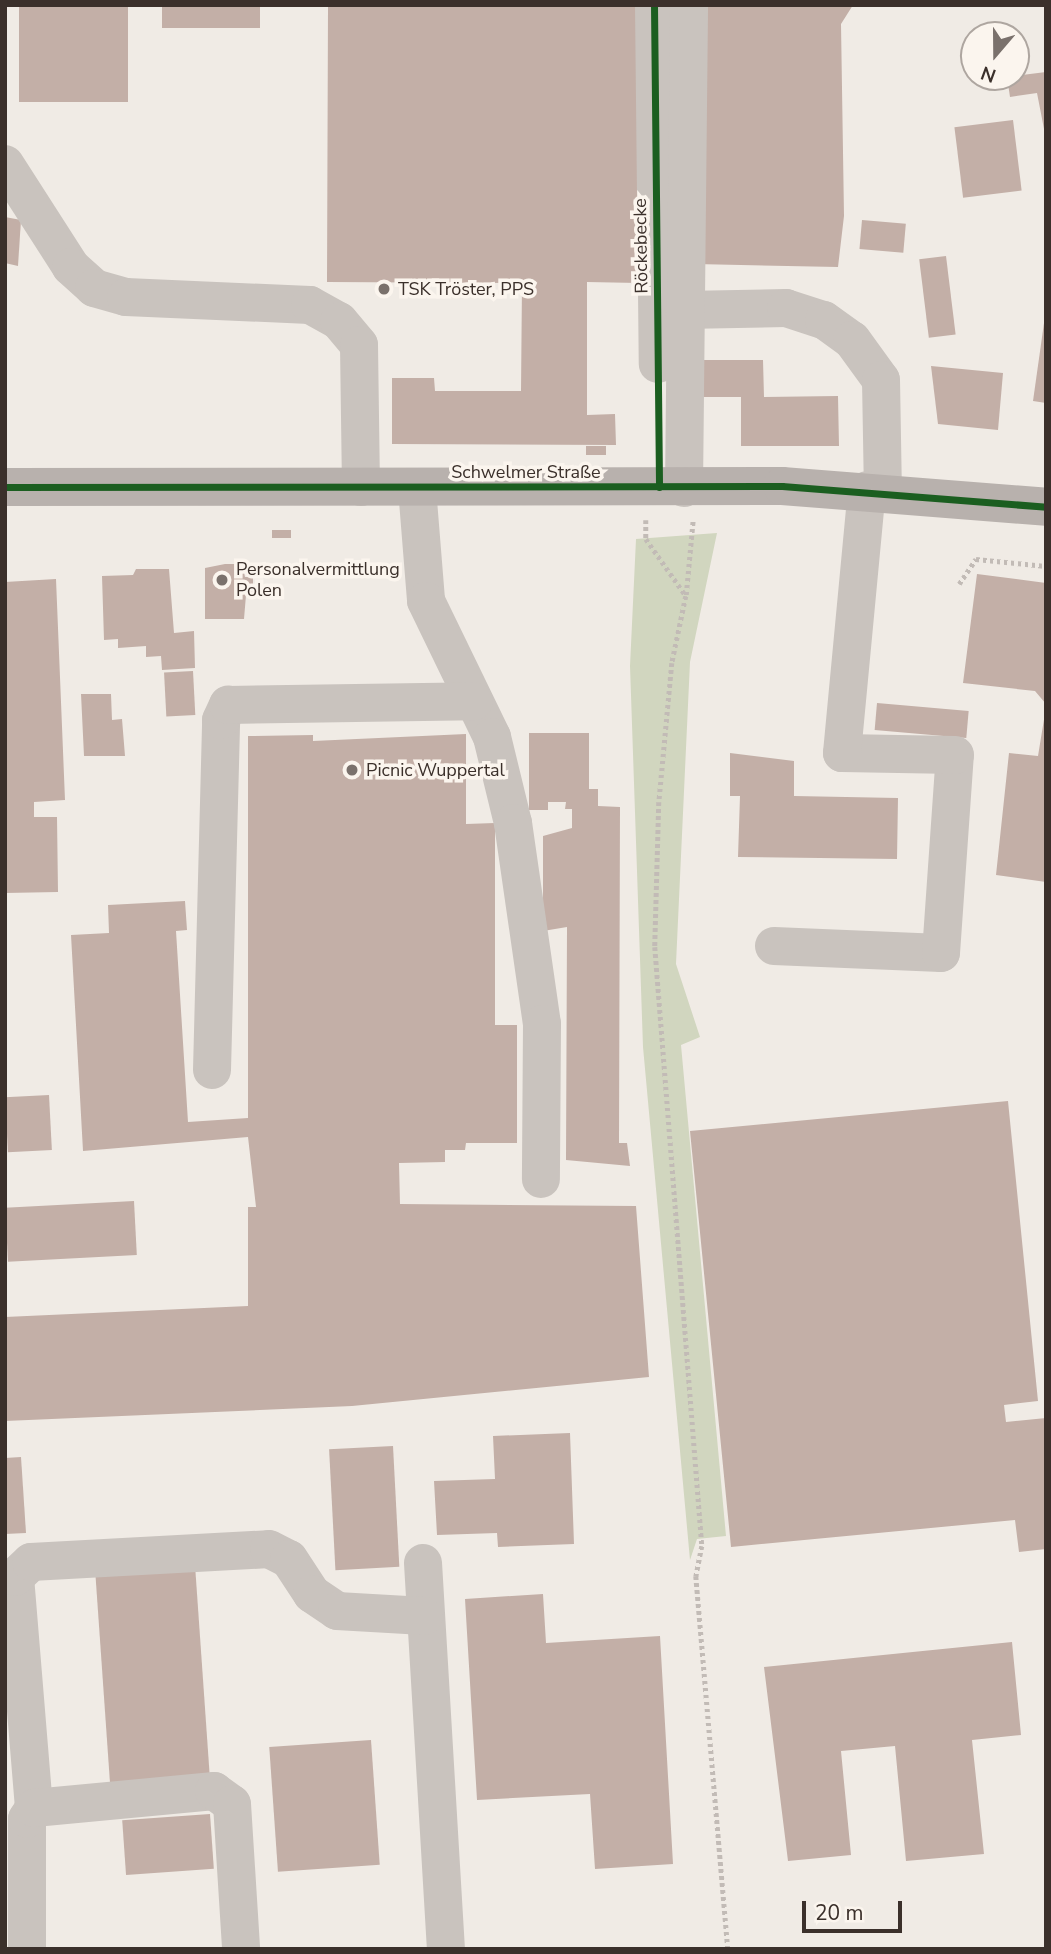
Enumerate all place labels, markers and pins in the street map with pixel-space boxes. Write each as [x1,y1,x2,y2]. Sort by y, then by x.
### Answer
place label: TSK Tröster, PPS [398,278,534,300]
marker: TSK Tröster, PPS [376,281,392,297]
place label: Personalvermittlung Polen [236,559,400,602]
marker: Personalvermittlung Polen [214,572,230,588]
place label: Picnic Wuppertal [366,759,505,781]
marker: Picnic Wuppertal [344,762,360,778]

